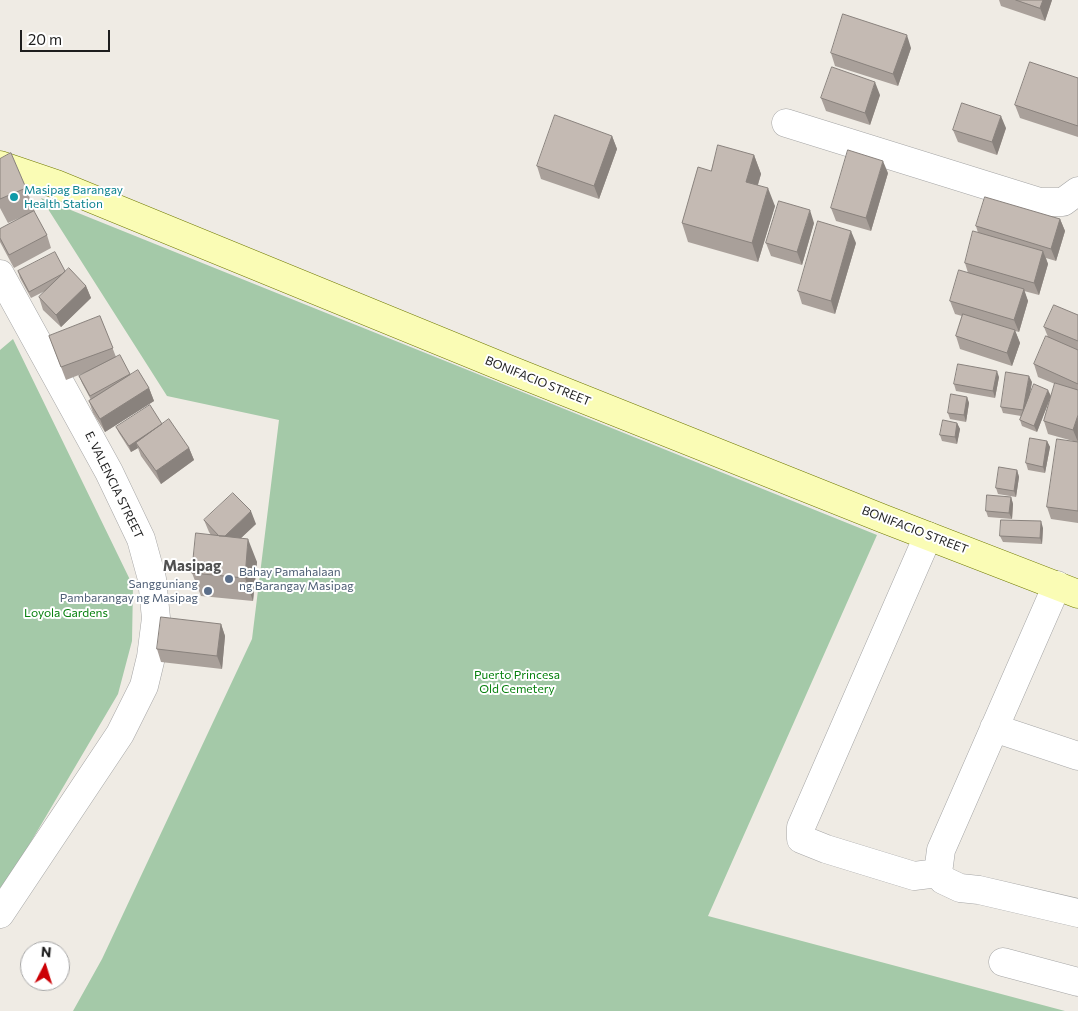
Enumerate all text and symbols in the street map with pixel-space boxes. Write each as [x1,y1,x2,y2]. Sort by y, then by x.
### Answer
scale bar [22,20,112,52]
text: 20 m [28,30,62,48]
place label: Masipag Barangay Health Station [24,183,123,211]
marker: Masipag Barangay Health Station [8,191,20,203]
street label: BONIFACIO STREET [483,353,593,409]
street label: E. VALENCIA STREET [82,429,146,541]
street label: BONIFACIO STREET [860,503,970,557]
district label: Masipag [163,557,221,575]
place label: Bahay Pamahalaan ng Barangay Masipag [239,565,354,593]
marker: Bahay Pamahalaan ng Barangay Masipag [223,573,235,585]
place label: Sangguniang Pambarangay ng Masipag [60,577,198,605]
marker: Sangguniang Pambarangay ng Masipag [202,585,214,597]
park label: Loyola Gardens [24,606,108,620]
park label: Puerto Princesa Old Cemetery [474,668,560,696]
north arrow [20,941,70,991]
text: N [40,943,52,960]

